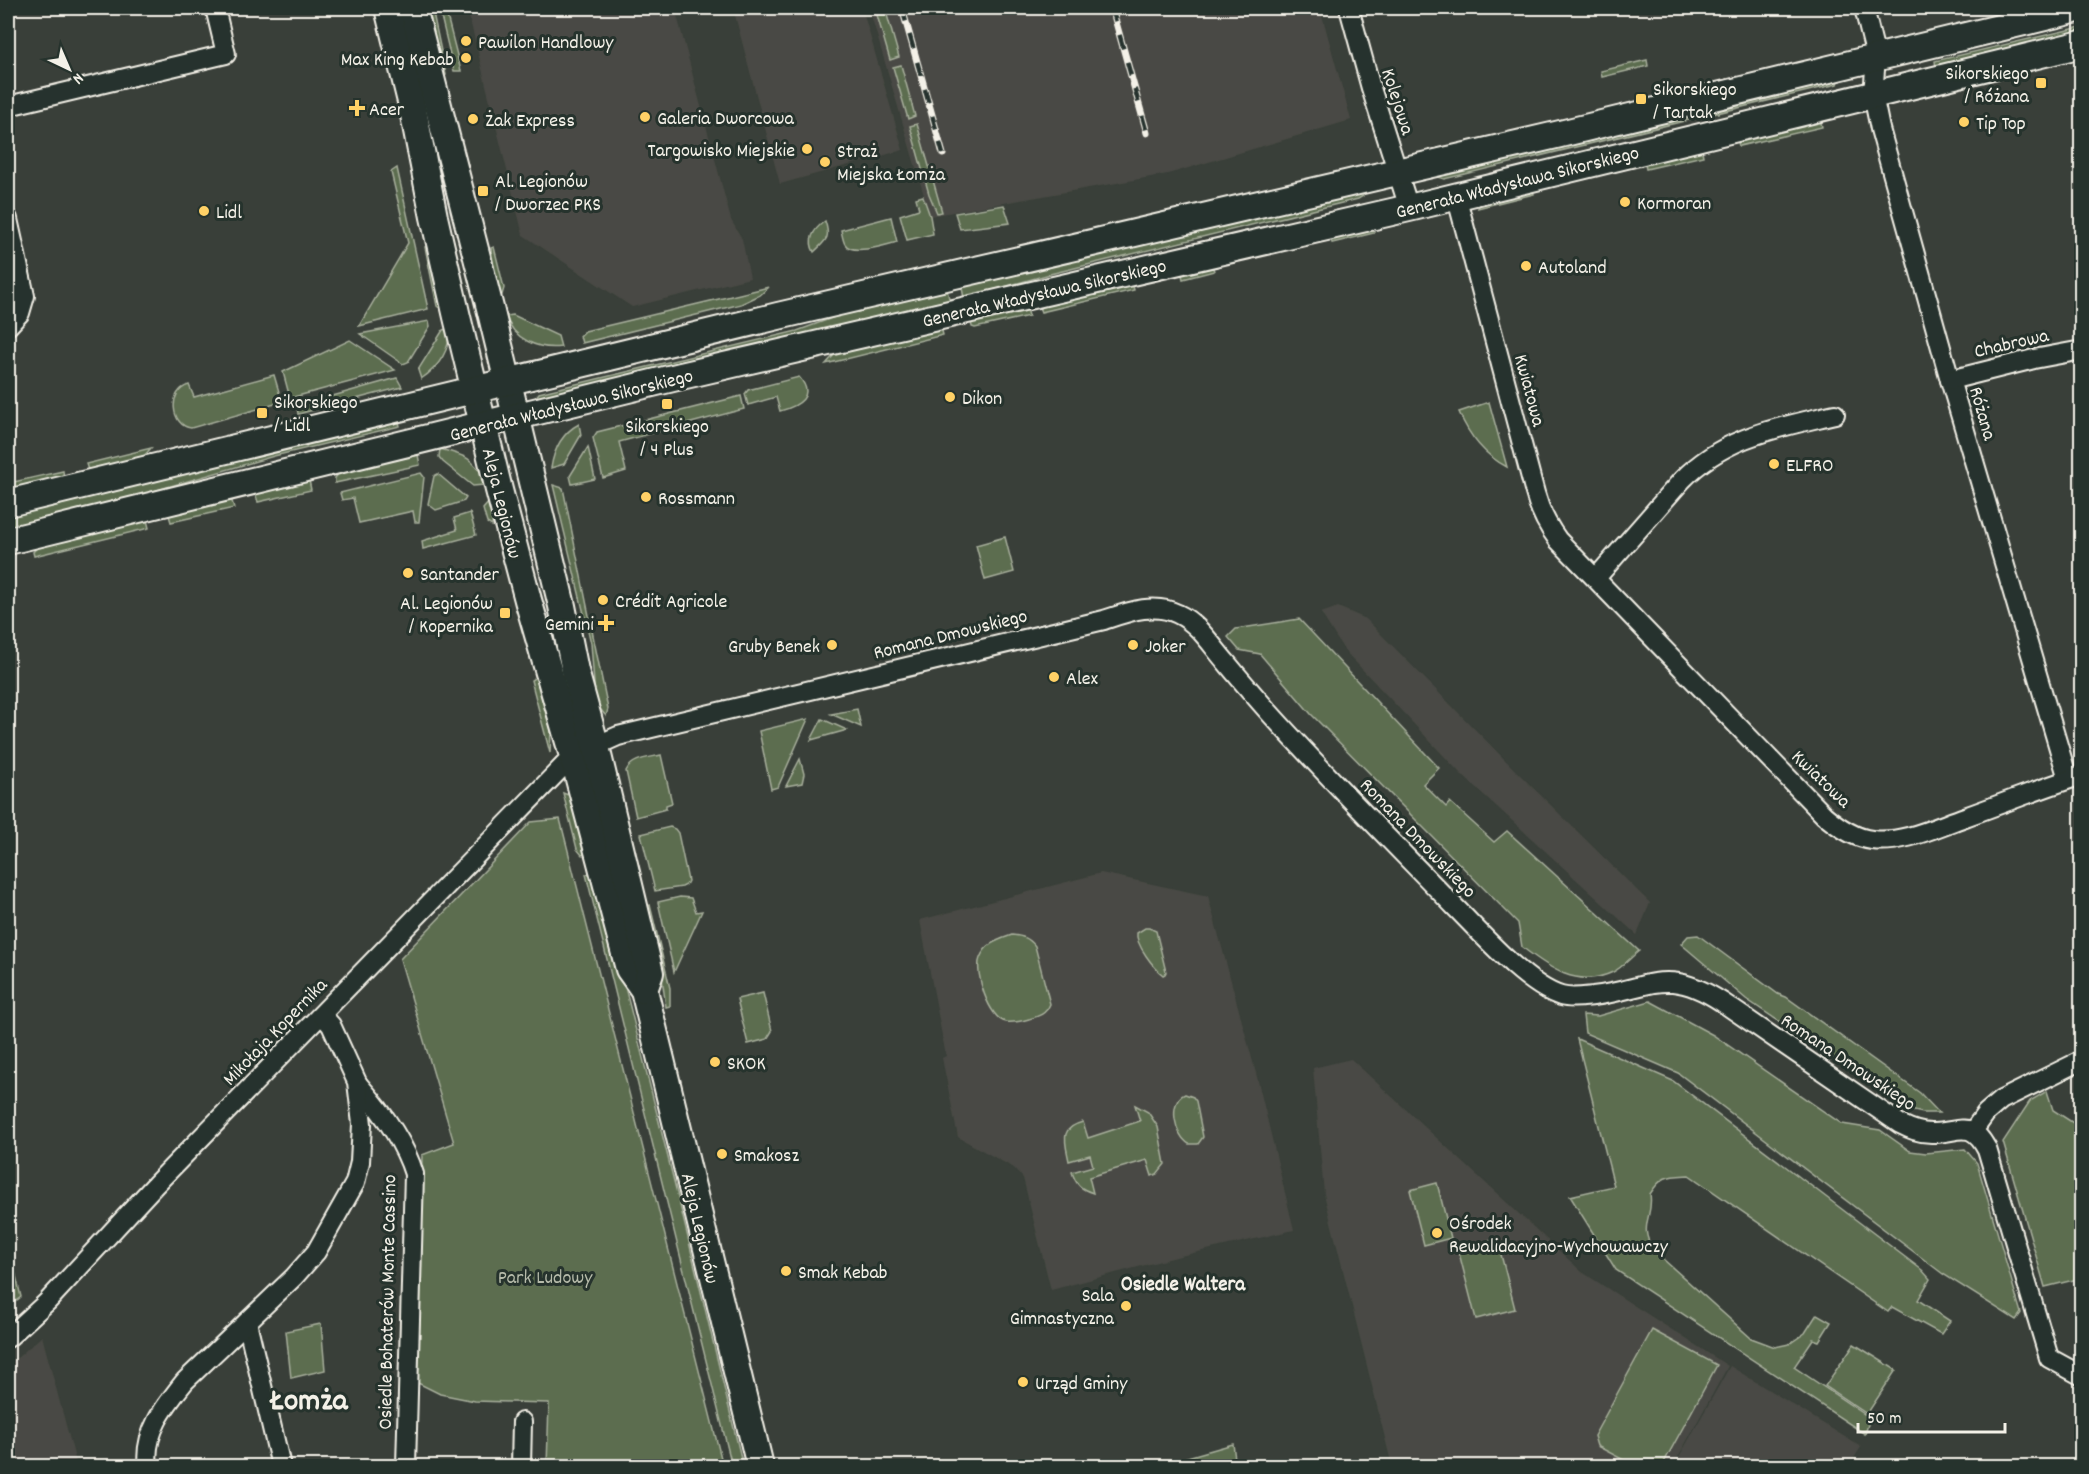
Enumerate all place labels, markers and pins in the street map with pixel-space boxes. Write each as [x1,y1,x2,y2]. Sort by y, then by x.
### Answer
place label: Pawilon Handlowy [478,30,614,58]
marker: Pawilon Handlowy [459,34,473,48]
place label: Max King Kebab [341,47,454,75]
marker: Max King Kebab [459,51,473,65]
place label: Sikorskiego / Różana [1945,61,2030,112]
marker: Sikorskiego / Różana [2034,76,2048,90]
place label: Sikorskiego / Tartak [1653,77,1737,128]
marker: Sikorskiego / Tartak [1634,92,1648,106]
place label: Acer [369,97,405,125]
marker: Acer [350,101,364,115]
place label: Galeria Dworcowa [657,106,794,134]
place label: Żak Express [485,108,575,136]
marker: Galeria Dworcowa [638,110,652,124]
place label: Tip Top [1976,111,2026,139]
marker: Żak Express [466,112,480,126]
marker: Tip Top [1957,115,1971,129]
place label: Targowisko Miejskie [647,138,795,166]
place label: Straż Miejska Łomża [837,139,946,190]
marker: Targowisko Miejskie [800,142,814,156]
marker: Straż Miejska Łomża [818,155,832,169]
place label: Al. Legionów / Dworzec PKS [495,169,601,220]
marker: Al. Legionów / Dworzec PKS [476,184,490,198]
place label: Kormoran [1637,191,1711,219]
marker: Kormoran [1618,195,1632,209]
place label: Lidl [216,200,242,228]
marker: Lidl [197,204,211,218]
place label: Autoland [1538,255,1607,283]
marker: Autoland [1519,259,1533,273]
place label: Dikon [962,386,1002,414]
place label: Sikorskiego / Lidl [274,390,358,441]
marker: Dikon [943,390,957,404]
marker: Sikorskiego / 4 Plus [660,397,674,411]
marker: Sikorskiego / Lidl [255,406,269,420]
place label: Sikorskiego / 4 Plus [625,414,709,465]
place label: ELFRO [1786,453,1833,481]
marker: ELFRO [1767,457,1781,471]
place label: Rossmann [658,486,735,514]
marker: Rossmann [639,490,653,504]
place label: Santander [420,562,500,590]
marker: Santander [401,566,415,580]
place label: Crédit Agricole [615,589,727,617]
place label: Al. Legionów / Kopernika [400,591,494,642]
marker: Crédit Agricole [596,593,610,607]
marker: Al. Legionów / Kopernika [498,606,512,620]
place label: Gemini [545,612,594,640]
marker: Gemini [599,616,613,630]
place label: Gruby Benek [728,634,820,662]
place label: Joker [1145,634,1186,662]
marker: Gruby Benek [825,638,839,652]
marker: Joker [1126,638,1140,652]
place label: Alex [1066,666,1098,694]
marker: Alex [1047,670,1061,684]
place label: SKOK [727,1051,766,1079]
marker: SKOK [708,1055,722,1069]
place label: Smakosz [734,1143,799,1171]
marker: Smakosz [715,1147,729,1161]
place label: Ośrodek Rewalidacyjno-Wychowawczy [1449,1211,1669,1262]
marker: Ośrodek Rewalidacyjno-Wychowawczy [1430,1226,1444,1240]
place label: Smak Kebab [798,1260,887,1288]
marker: Smak Kebab [779,1264,793,1278]
place label: Sala Gimnastyczna [1010,1283,1115,1334]
marker: Sala Gimnastyczna [1119,1299,1133,1313]
place label: Urząd Gminy [1035,1371,1128,1399]
marker: Urząd Gminy [1016,1375,1030,1389]

